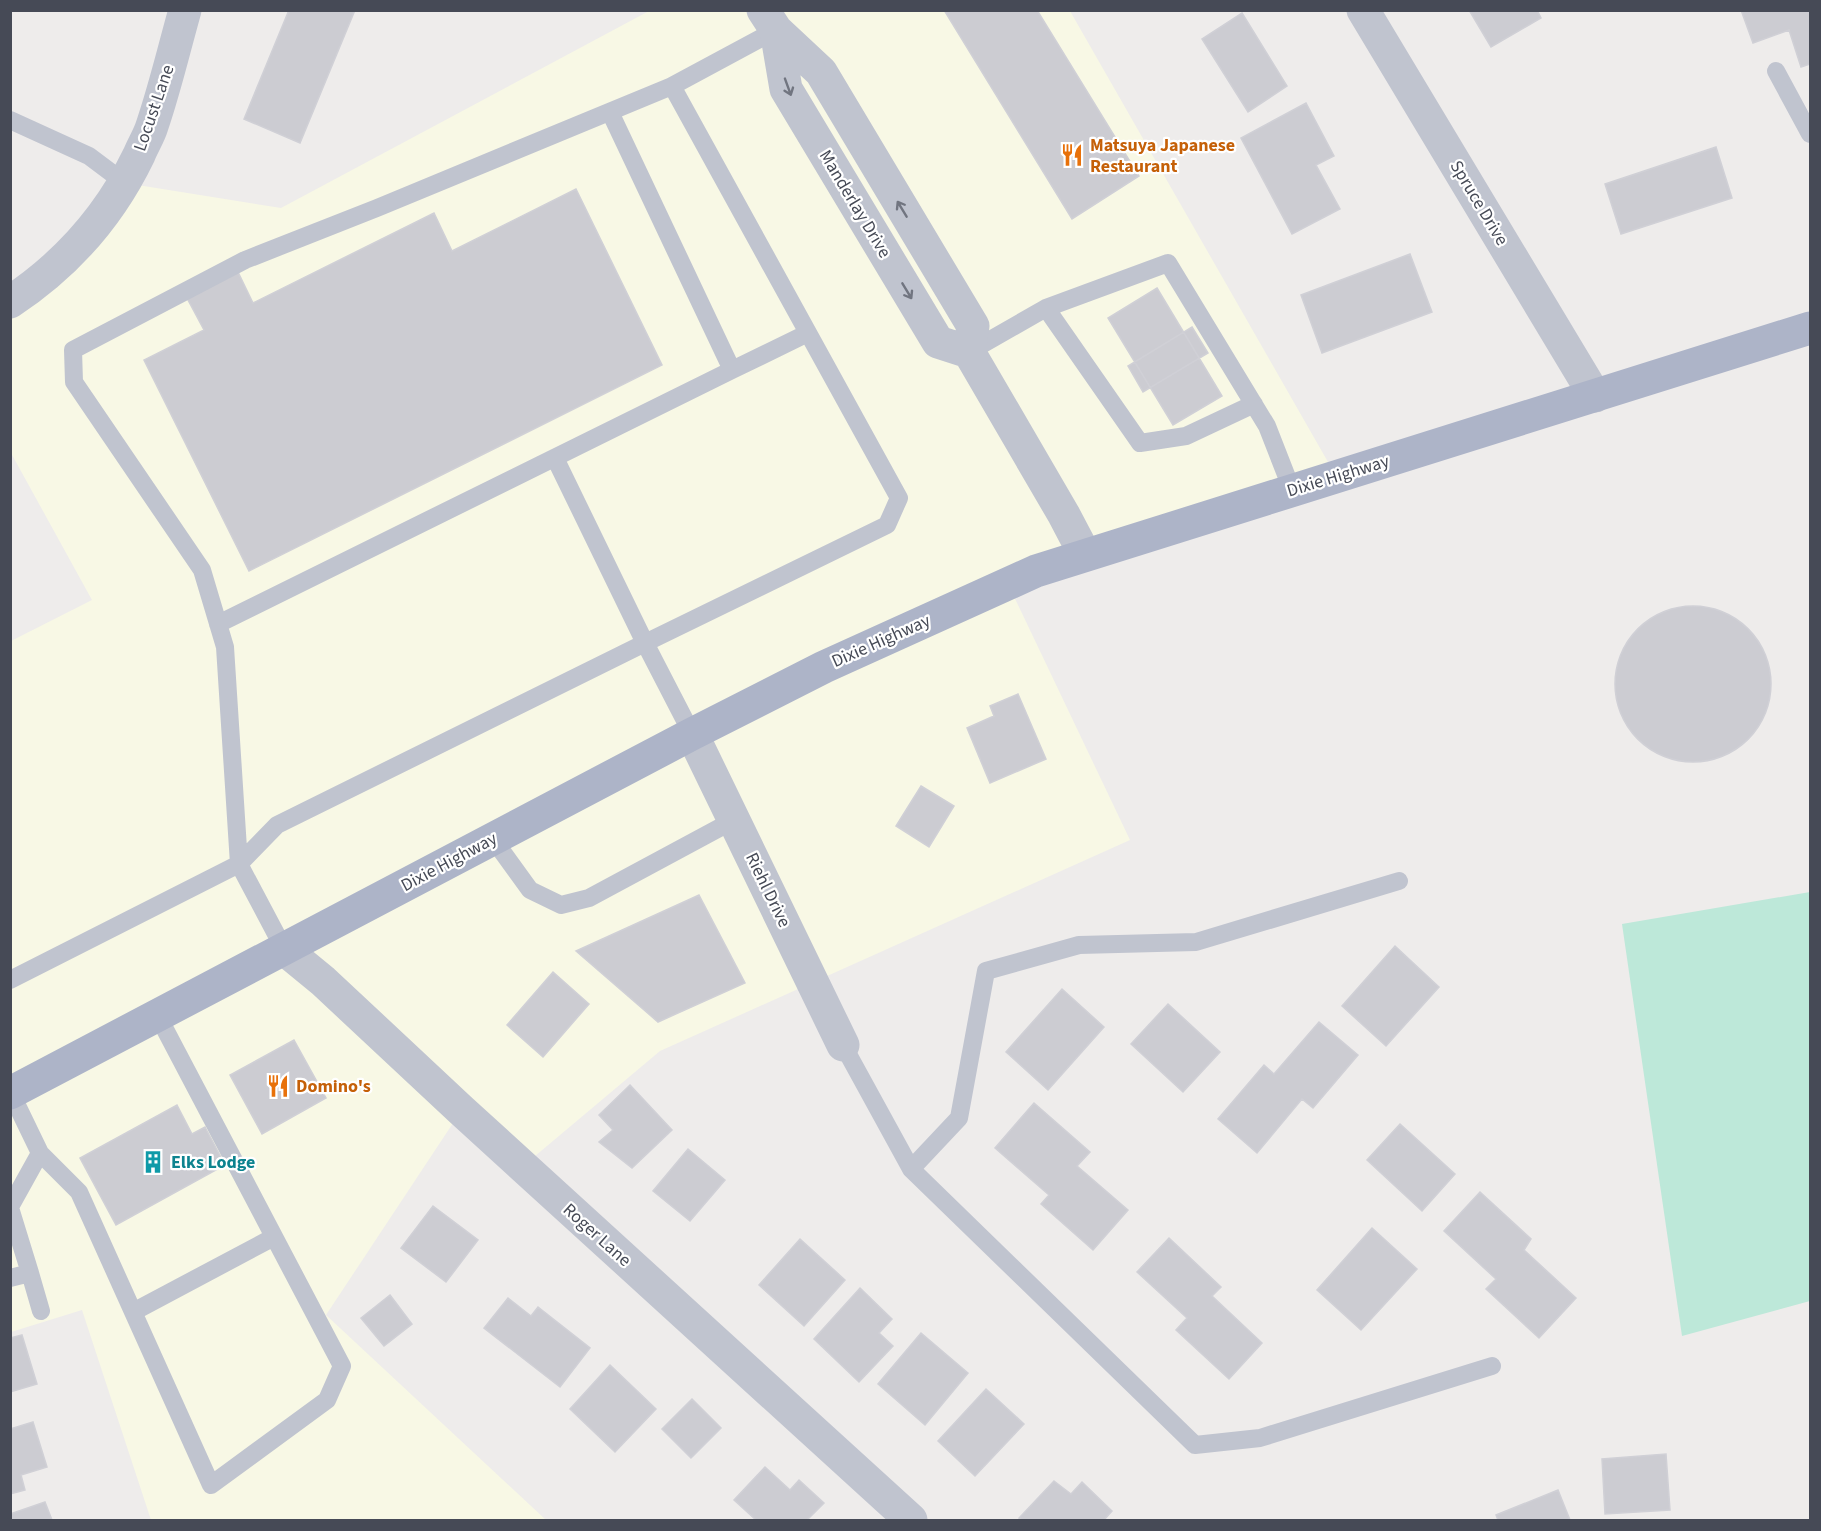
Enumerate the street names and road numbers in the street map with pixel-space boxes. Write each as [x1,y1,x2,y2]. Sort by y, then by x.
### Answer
street label: Locust Lane [128,61,180,155]
street label: Manderlay Drive [813,145,897,263]
street label: Spruce Drive [1444,156,1514,250]
street label: Dixie Highway [1284,448,1393,503]
street label: Dixie Highway [828,608,935,674]
street label: Dixie Highway [396,826,502,898]
street label: Riehl Drive [739,848,797,932]
street label: Roger Lane [557,1198,637,1272]

